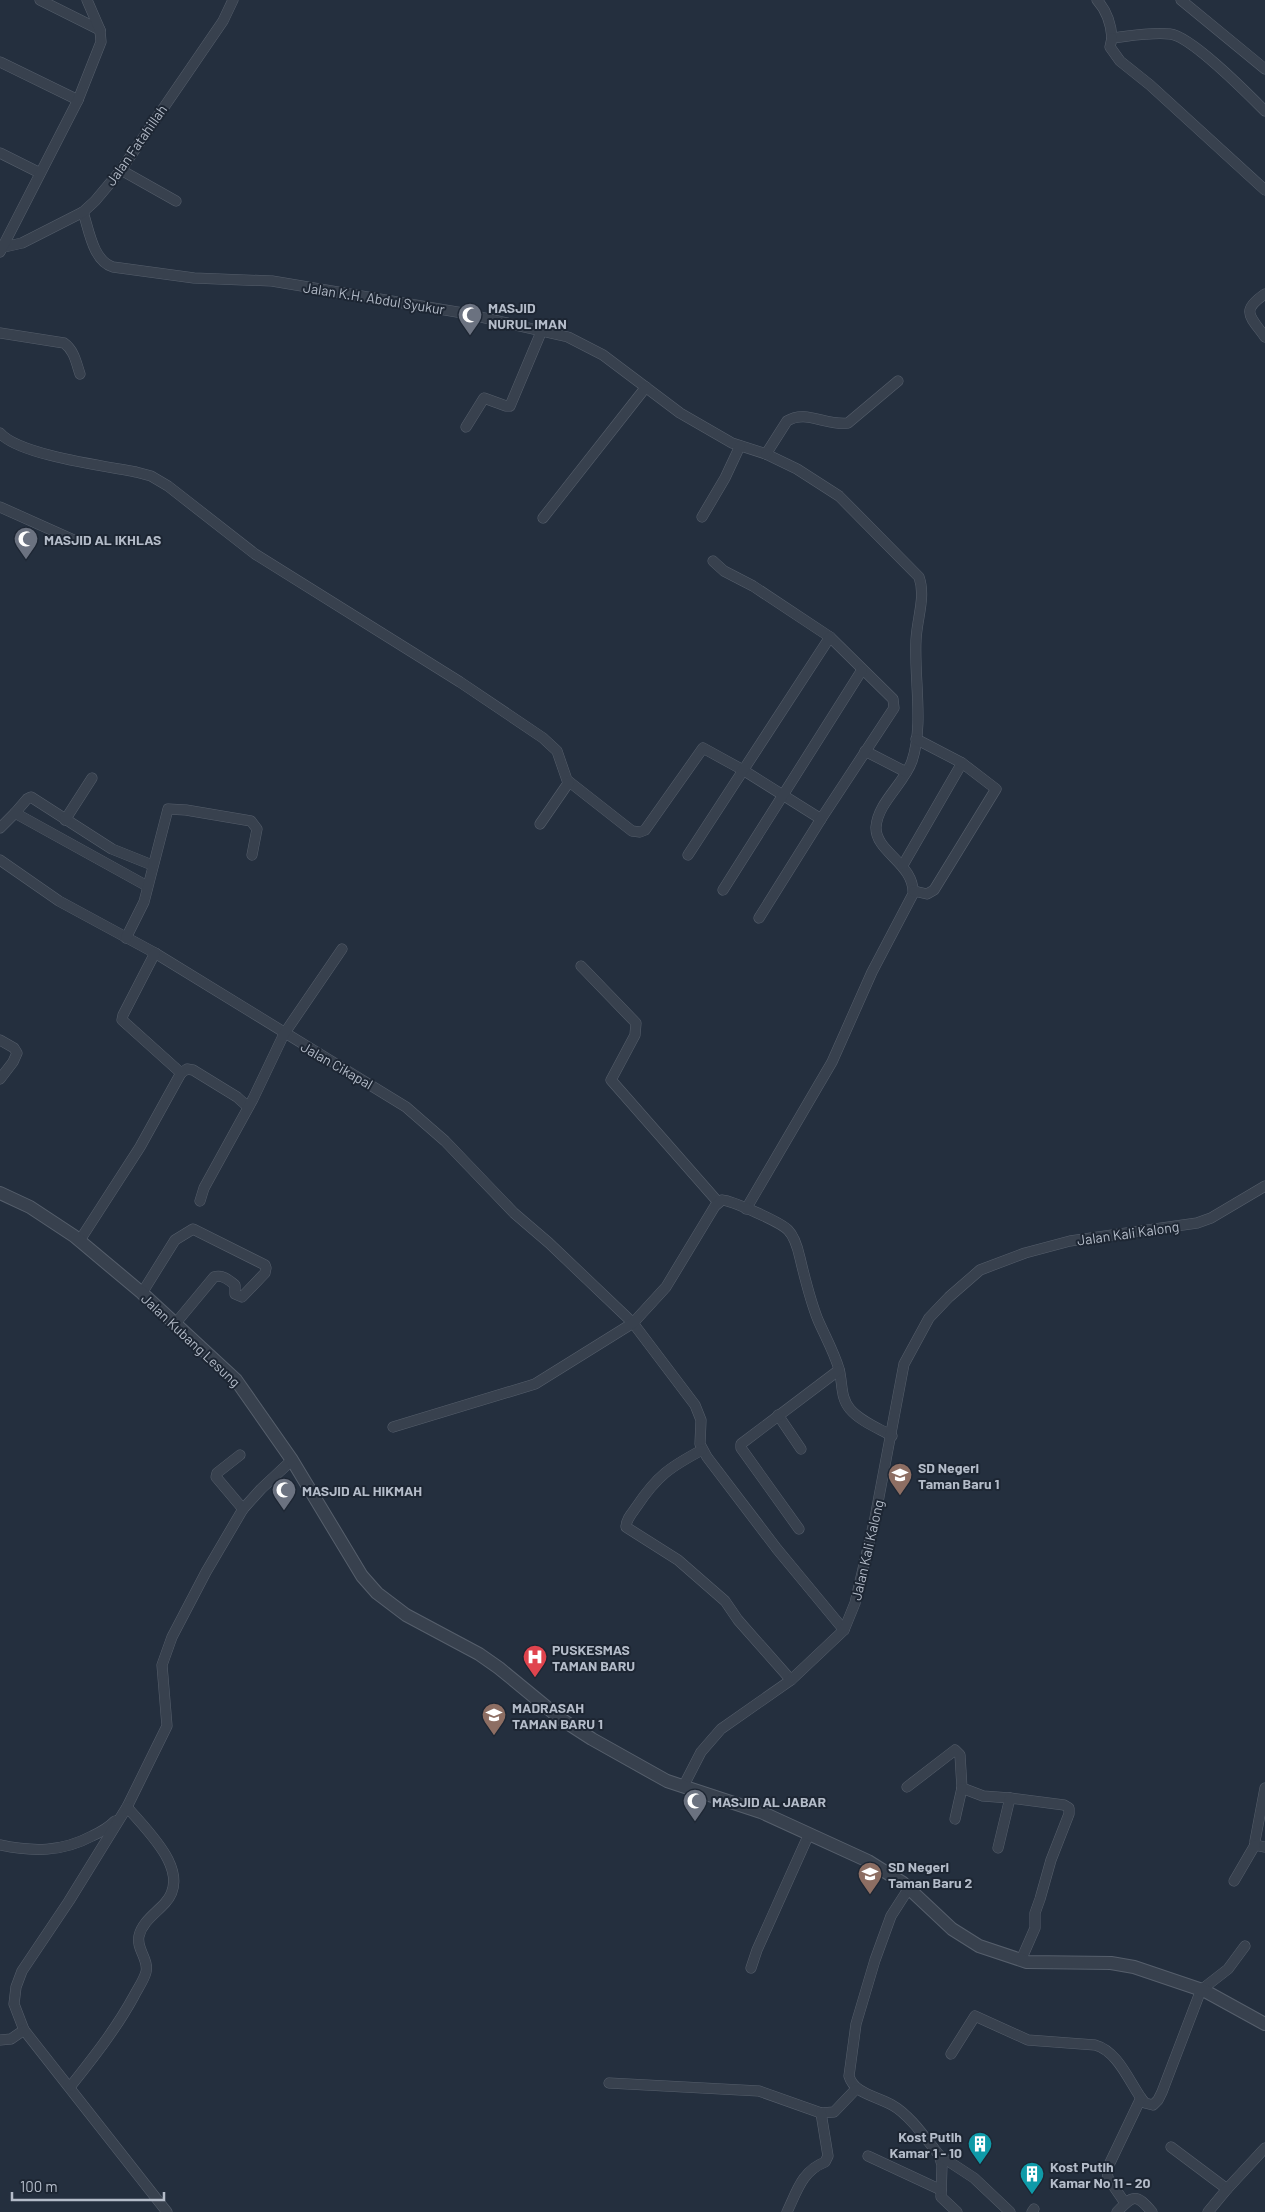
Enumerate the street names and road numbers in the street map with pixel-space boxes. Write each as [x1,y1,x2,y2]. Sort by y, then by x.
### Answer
street label: Jalan Fatahillah [102,101,170,189]
street label: Jalan K.H. Abdul Syukur [302,278,446,318]
street label: Jalan Cikapal [298,1038,376,1092]
street label: Jalan Kali Kalong [1076,1217,1180,1249]
street label: Jalan Kubang Lesung [138,1290,244,1390]
street label: Jalan Kali Kalong [847,1498,887,1602]

